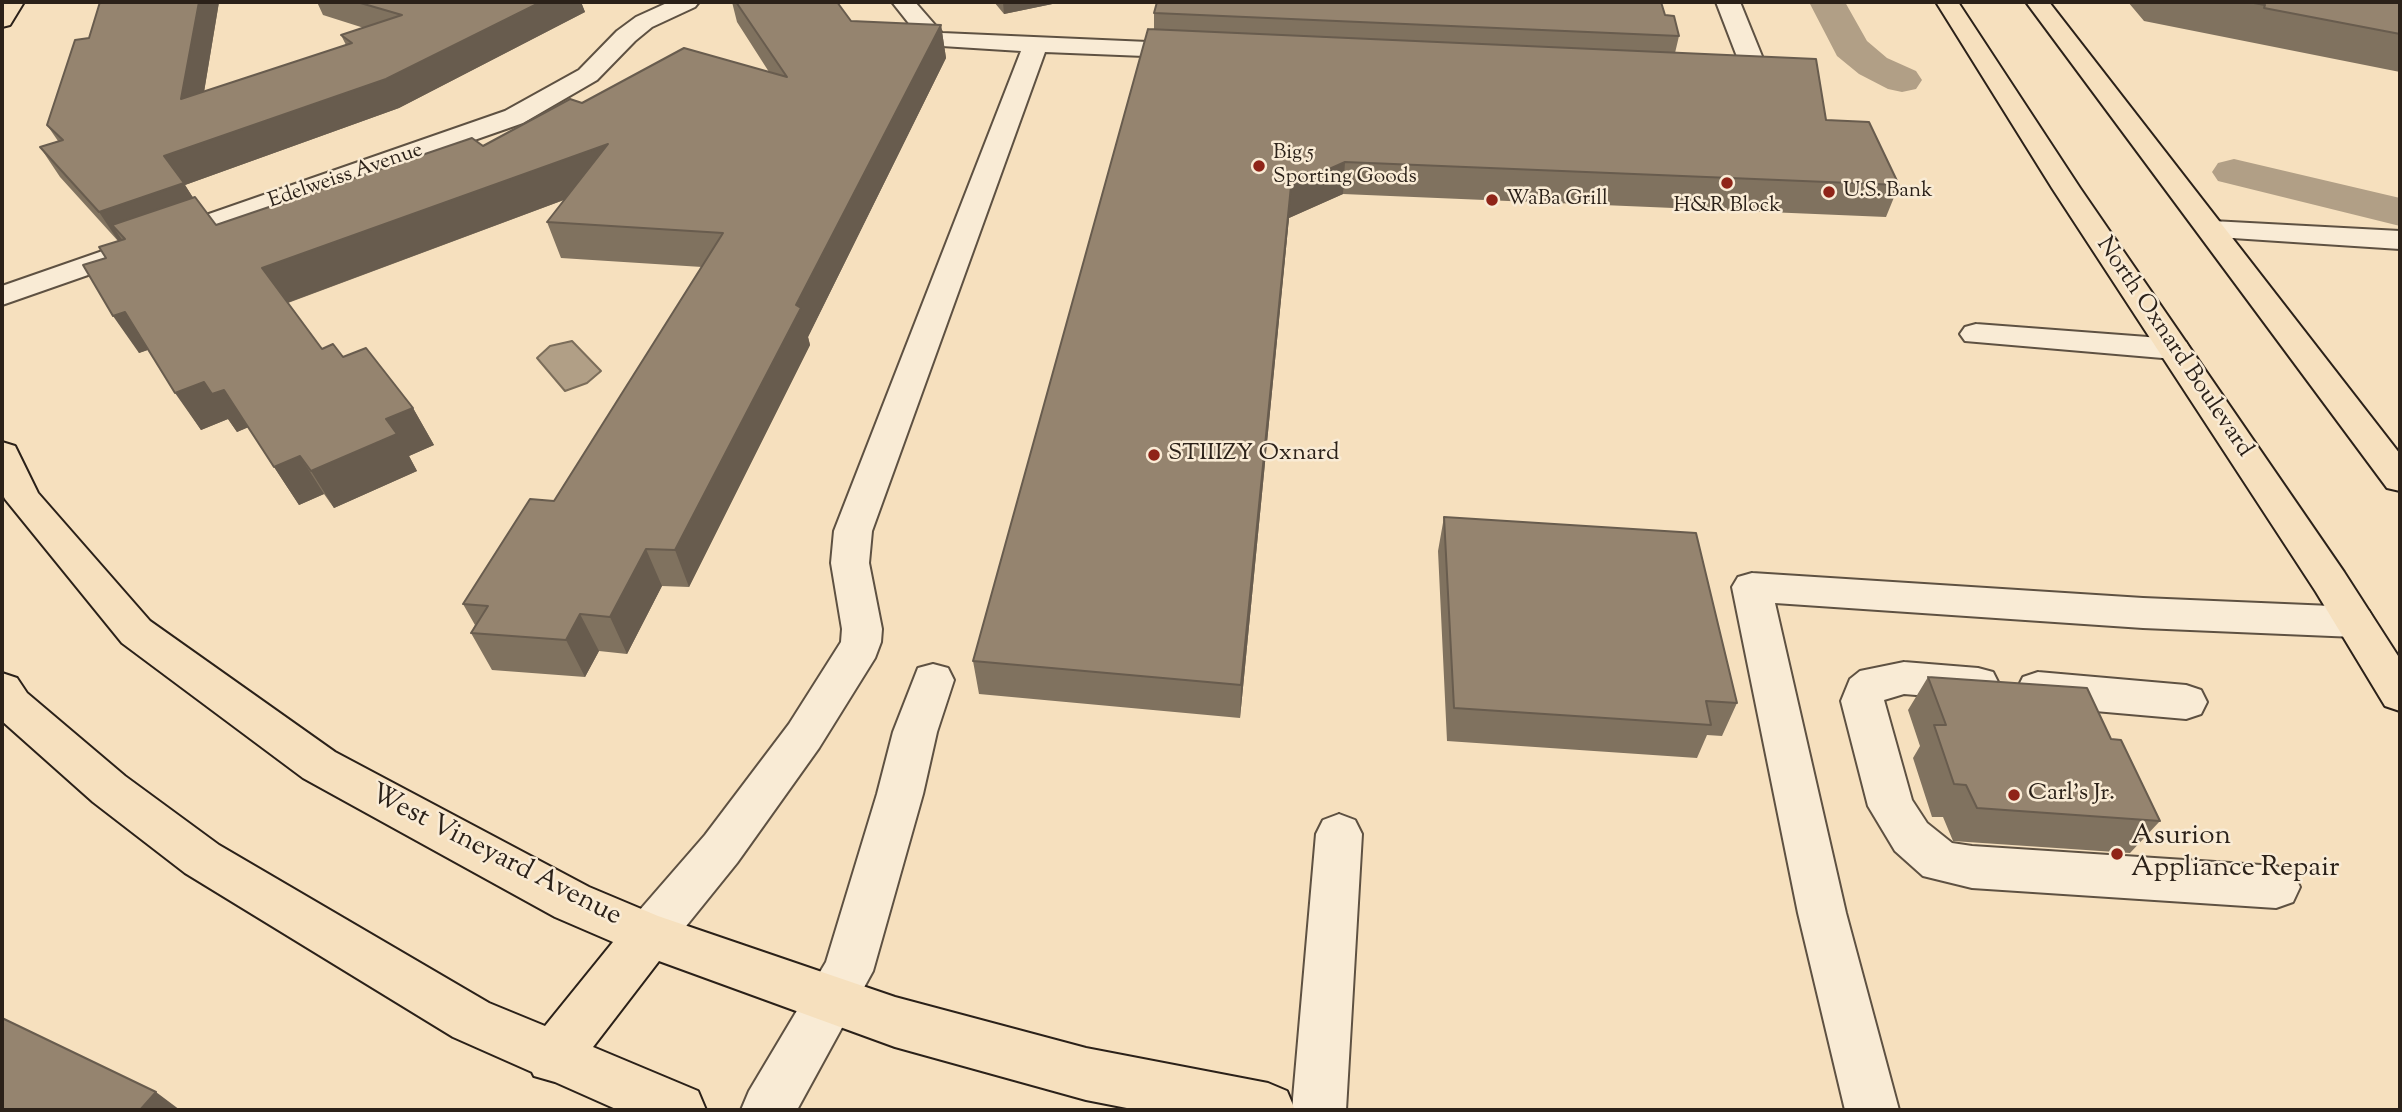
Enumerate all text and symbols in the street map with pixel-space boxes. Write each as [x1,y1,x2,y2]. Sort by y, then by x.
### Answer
street label: Edelweiss Avenue [265,139,427,215]
place label: Big 5 Sporting Goods [1273,141,1417,191]
marker: Big 5 Sporting Goods [1251,158,1267,174]
marker: H&R Block [1719,175,1735,191]
place label: U.S. Bank [1843,179,1933,205]
marker: U.S. Bank [1821,184,1837,200]
place label: WaBa Grill [1506,187,1608,213]
marker: WaBa Grill [1484,192,1500,208]
place label: H&R Block [1673,194,1781,220]
street label: North Oxnard Boulevard [2088,232,2258,464]
place label: STIIIZY Oxnard [1168,441,1339,469]
marker: STIIIZY Oxnard [1146,447,1162,463]
street label: West Vineyard Avenue [364,779,626,935]
place label: Carl's Jr. [2028,781,2115,809]
marker: Carl's Jr. [2006,787,2022,803]
place label: Asurion Appliance Repair [2131,821,2340,887]
marker: Asurion Appliance Repair [2109,846,2125,862]

